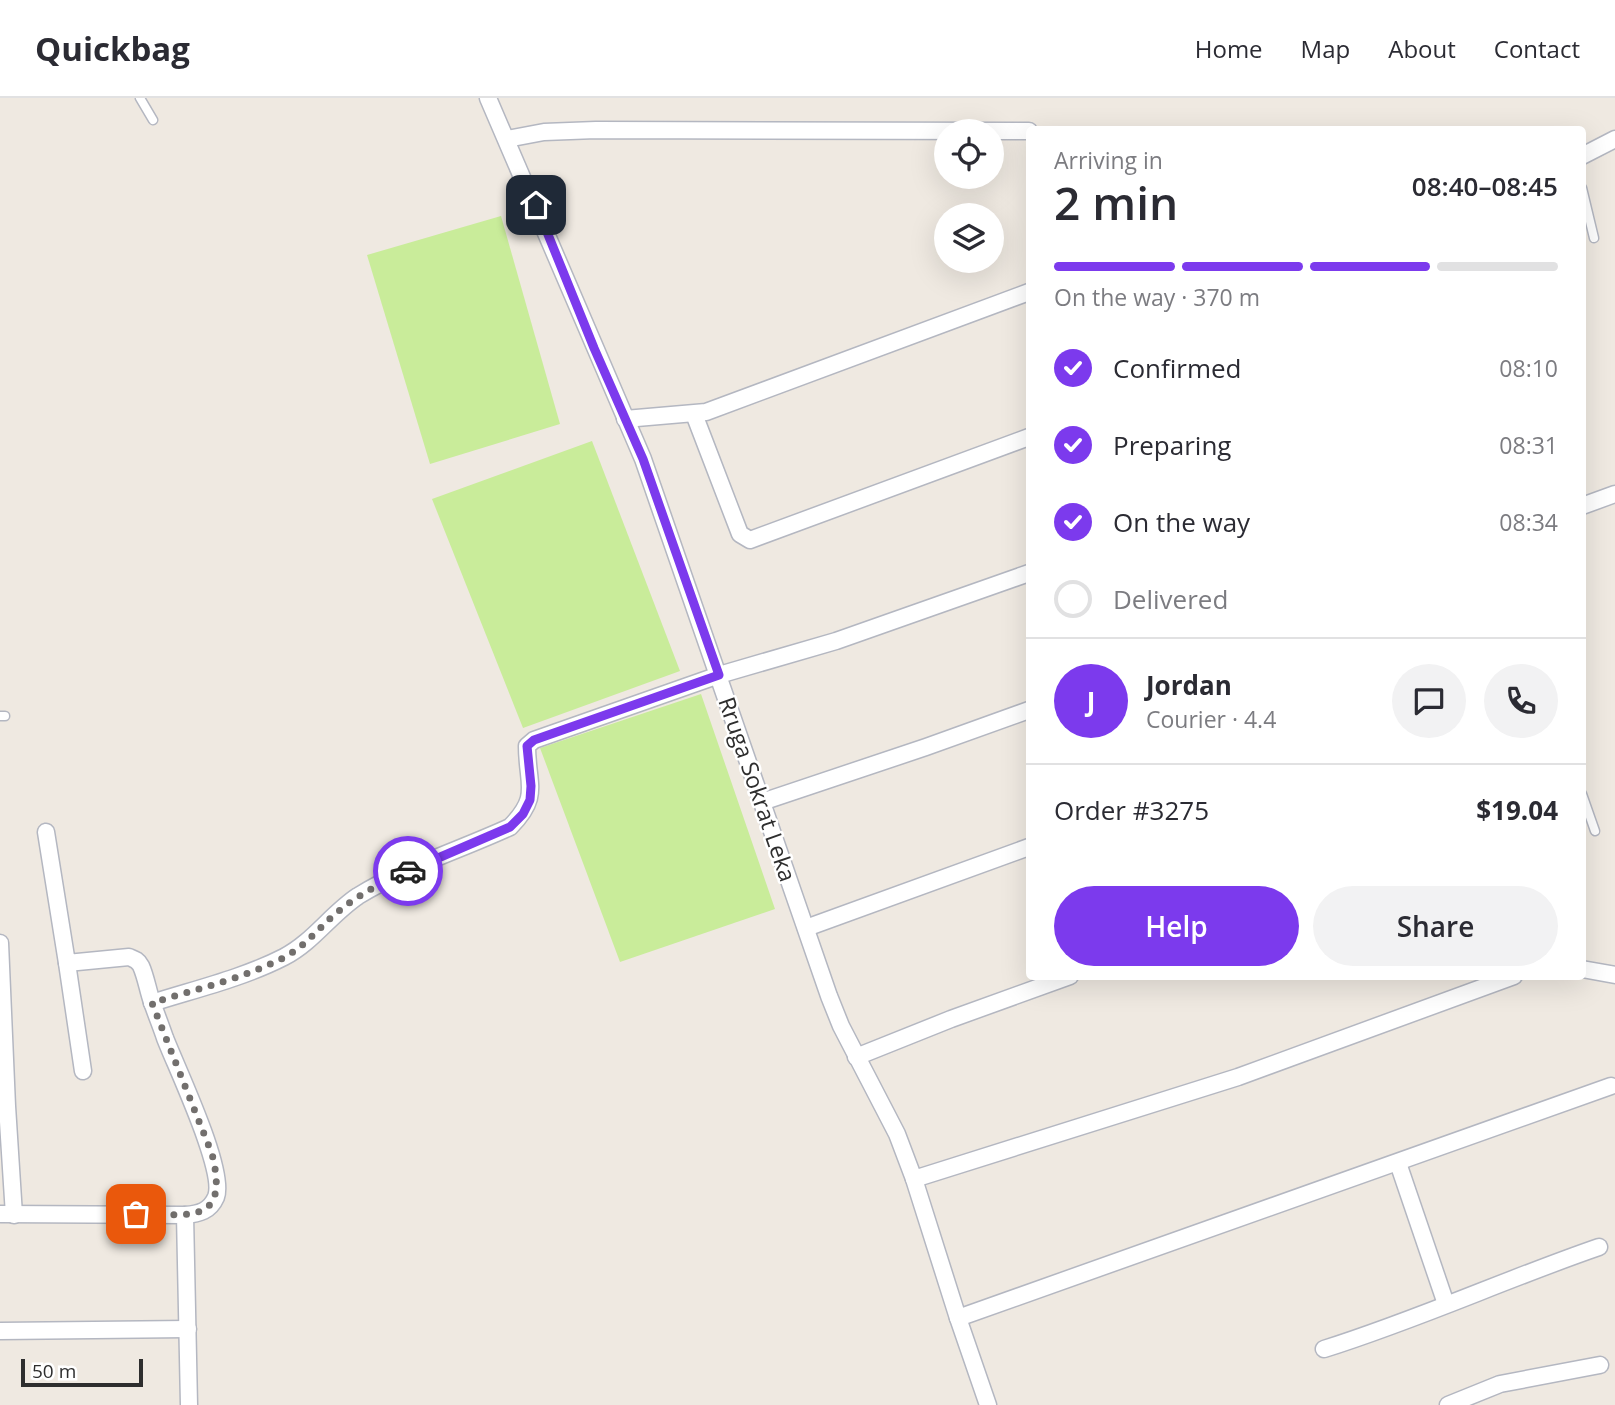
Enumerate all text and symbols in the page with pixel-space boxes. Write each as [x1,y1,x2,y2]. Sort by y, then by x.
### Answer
text: Quickbag [35,26,190,71]
text: Home [1195,32,1263,65]
text: Map [1301,32,1350,65]
text: About [1388,32,1456,65]
text: Contact [1494,32,1580,65]
map controls [934,119,1004,273]
button: locate [934,119,1004,189]
text: Arriving in [1054,144,1163,176]
text: 08:40–08:45 [1412,168,1558,204]
text: 2 min [1054,171,1178,233]
pin [506,175,566,235]
icon: home [517,186,555,224]
button: layers [934,203,1004,273]
text: On the way · 370 m [1054,281,1260,313]
icon: check [1054,349,1092,387]
text: Confirmed [1113,350,1241,386]
text: 08:10 [1499,352,1558,384]
icon: check [1054,426,1092,464]
text: Preparing [1113,427,1231,463]
text: 08:31 [1499,429,1558,461]
icon: check [1054,503,1092,541]
text: On the way [1113,504,1250,540]
text: 08:34 [1499,506,1558,538]
text: Delivered [1113,581,1228,617]
button: chat [1392,664,1466,738]
button: phone [1484,664,1558,738]
text: Jordan [1146,667,1232,703]
text: J [1087,683,1095,719]
street label: Rruga Sokrat Leka [711,692,805,886]
text: Courier · 4.4 [1146,703,1276,735]
text: Order #3275 [1054,792,1209,828]
text: $19.04 [1476,792,1558,828]
courier [373,836,443,906]
icon: car [389,852,427,890]
button: Help [1054,886,1299,966]
button: Share [1313,886,1558,966]
pin [106,1184,166,1244]
icon: bag [117,1195,155,1233]
scale bar [21,1356,144,1388]
text: 50 m [32,1358,76,1384]

